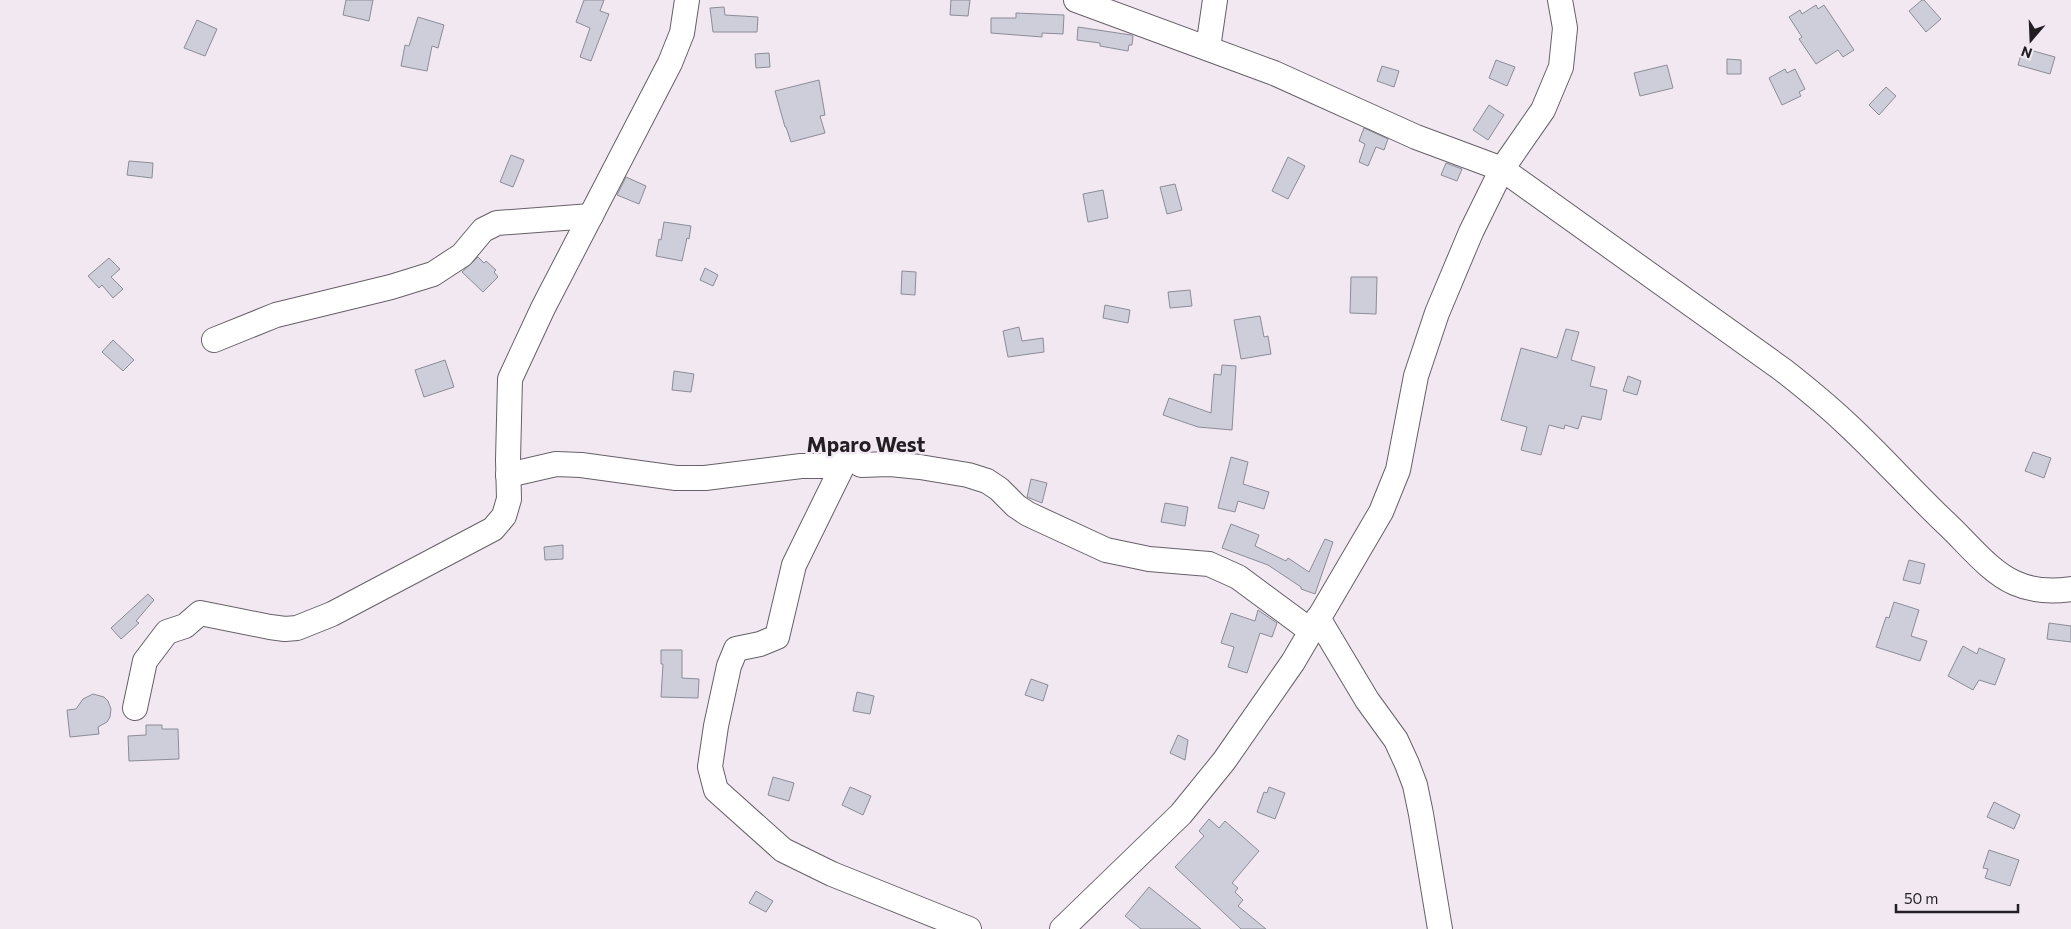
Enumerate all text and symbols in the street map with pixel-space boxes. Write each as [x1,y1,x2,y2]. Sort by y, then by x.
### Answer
north arrow [2006,15,2056,65]
text: N [2019,43,2034,63]
district label: Mparo West [807,431,926,456]
scale bar [1896,882,2018,914]
text: 50 m [1904,889,1938,907]

